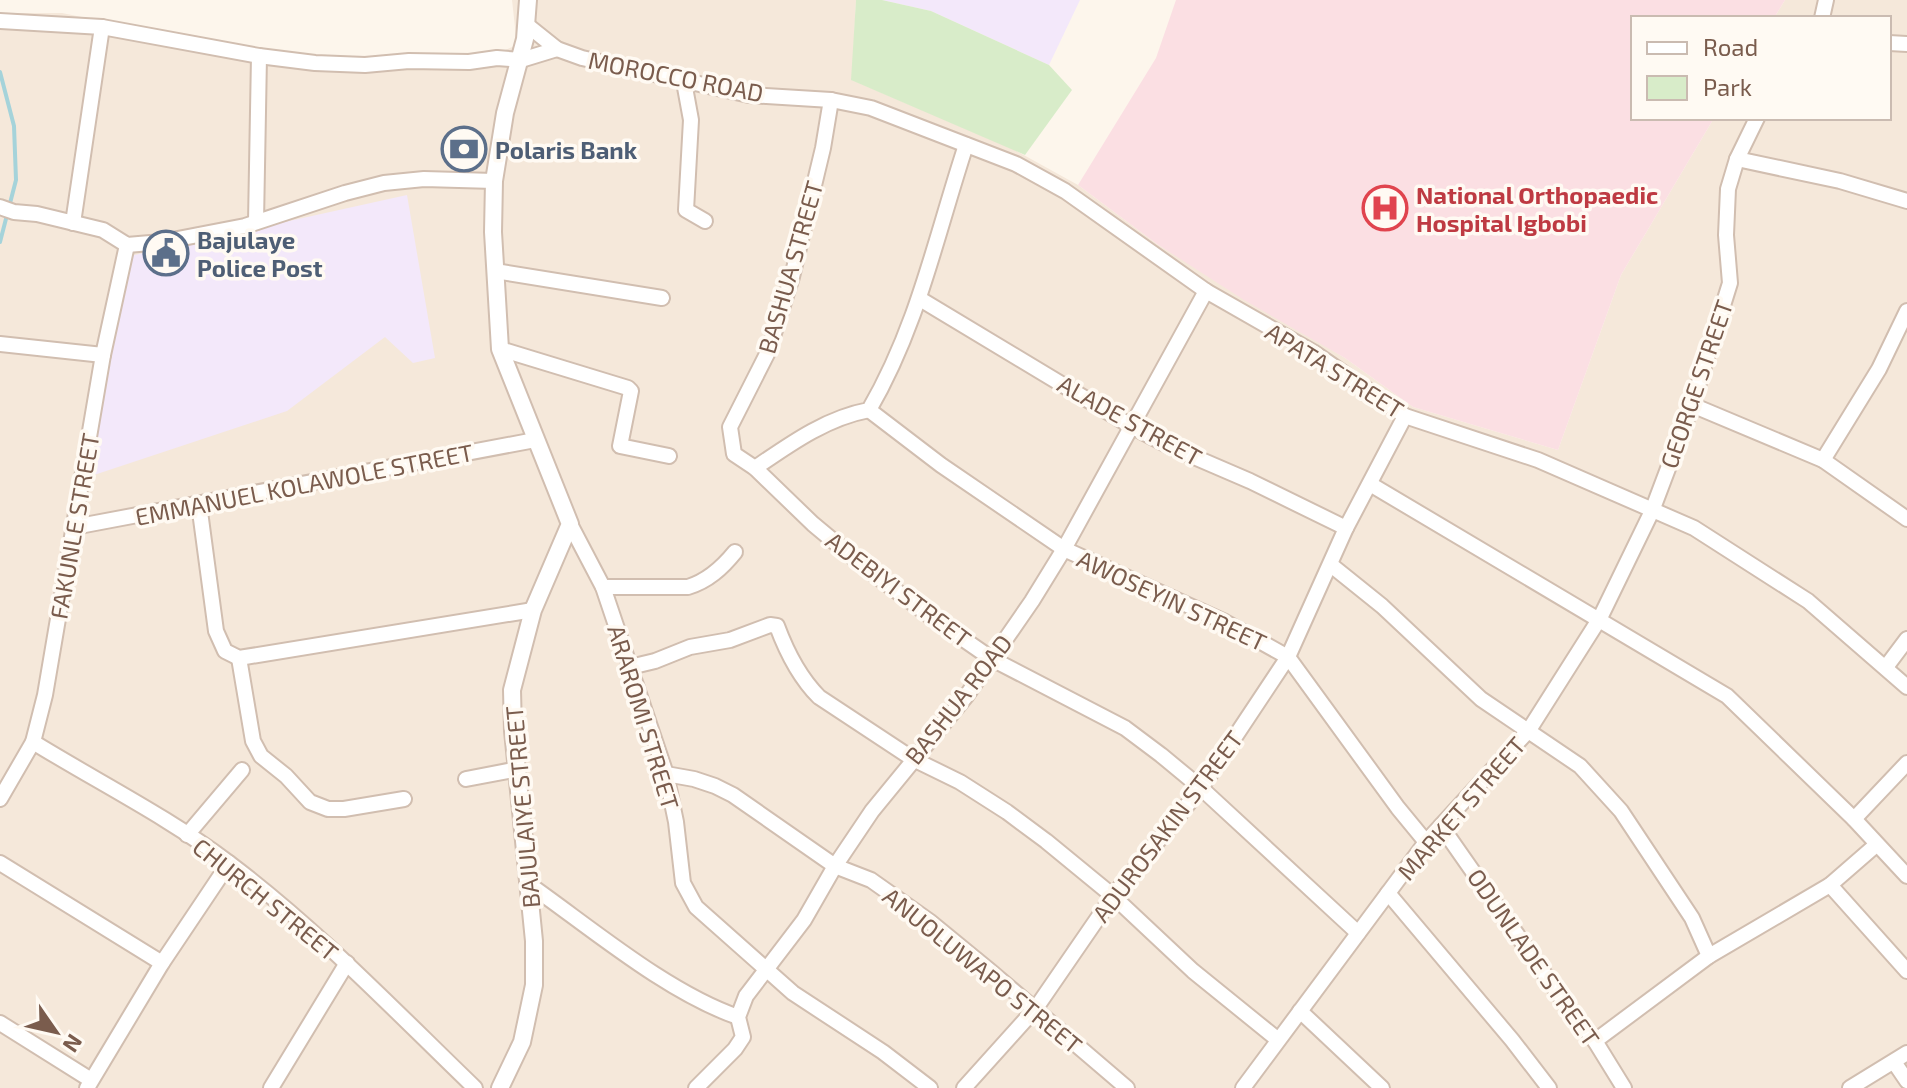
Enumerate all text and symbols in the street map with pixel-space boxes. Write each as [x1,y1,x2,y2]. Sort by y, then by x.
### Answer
legend [1631,16,1891,120]
text: Road [1703,32,1758,61]
street label: MOROCCO ROAD [586,45,766,107]
text: Park [1703,72,1752,101]
bank icon: Polaris Bank [440,125,488,173]
place label: Polaris Bank [495,135,638,164]
street label: BASHUA STREET [752,177,828,357]
place label: National Orthopaedic Hospital Igbobi [1416,180,1658,237]
hospital icon: National Orthopaedic Hospital Igbobi [1361,184,1409,232]
place label: Bajulaye Police Post [197,225,323,282]
public building icon: Bajulaye Police Post [142,229,190,277]
street label: GEORGE STREET [1654,296,1738,472]
street label: APATA STREET [1261,316,1409,424]
street label: ALADE STREET [1053,369,1207,471]
street label: FAKUNLE STREET [43,431,105,621]
street label: EMMANUEL KOLAWOLE STREET [133,437,475,531]
street label: ADEBIYI STREET [821,525,977,653]
street label: AWOSEYIN STREET [1073,543,1271,657]
street label: ARAROMI STREET [602,621,686,813]
street label: BASHUA ROAD [898,628,1018,770]
street label: BAJULAIYE STREET [499,705,545,909]
street label: ADUROSAKIN STREET [1086,725,1248,927]
street label: MARKET STREET [1391,730,1531,885]
street label: CHURCH STREET [187,832,345,967]
street label: ODUNLADE STREET [1462,863,1606,1051]
street label: ANUOLUWAPO STREET [878,881,1088,1059]
north arrow [16,992,96,1072]
text: N [58,1030,89,1058]

